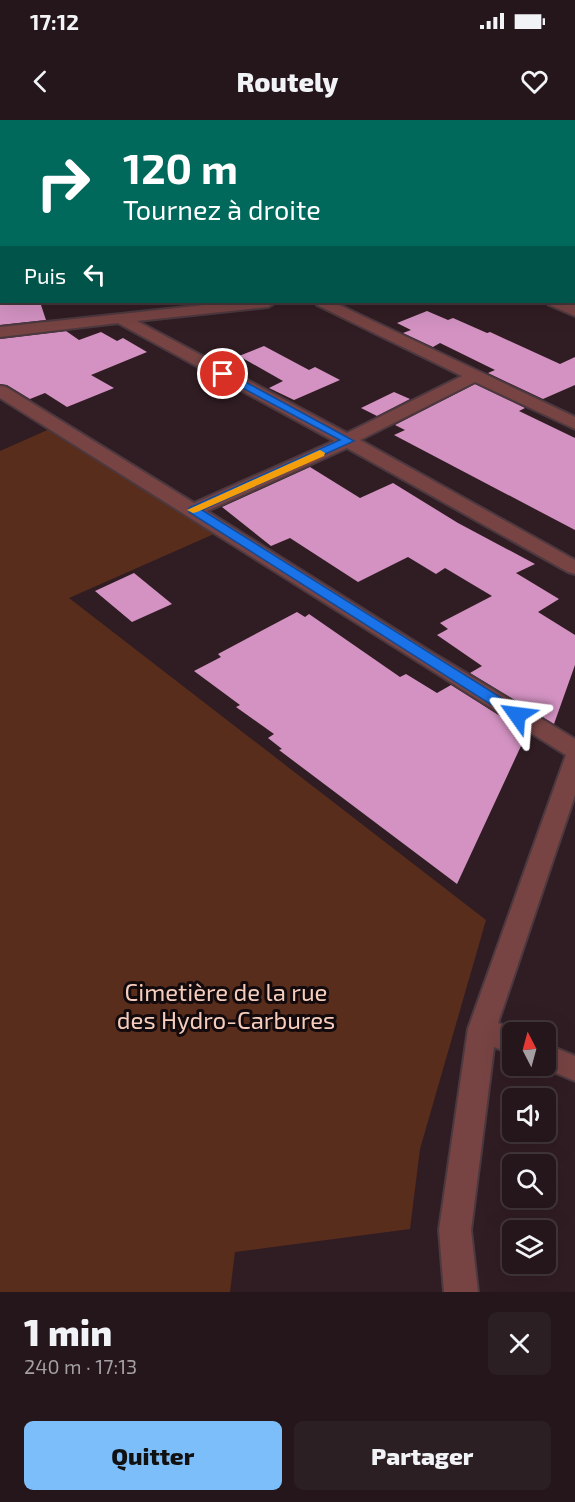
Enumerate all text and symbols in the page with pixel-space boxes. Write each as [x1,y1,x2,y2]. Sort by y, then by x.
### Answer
text: 17:12 [30,8,79,34]
icon: back [24,65,57,98]
text: Routely [237,65,338,97]
icon: heart [518,65,551,98]
text: 120 m [123,142,238,192]
icon: right [24,144,102,222]
text: Tournez à droite [123,193,321,225]
icon: left [78,258,111,291]
text: Puis [24,262,66,288]
pin [197,348,248,399]
icon: arrive [206,357,239,390]
position arrow [485,683,549,747]
park label: Cimetière de la rue des Hydro-Carbures [117,977,335,1034]
north arrow [502,1022,556,1076]
map controls [502,1022,556,1274]
button: sound [502,1088,556,1142]
button: search [502,1154,556,1208]
button: layers [502,1220,556,1274]
text: 1 min [24,1310,112,1353]
button: close [488,1312,551,1375]
text: 240 m · 17:13 [24,1354,137,1378]
button: Quitter [24,1421,282,1490]
button: Partager [294,1421,551,1490]

